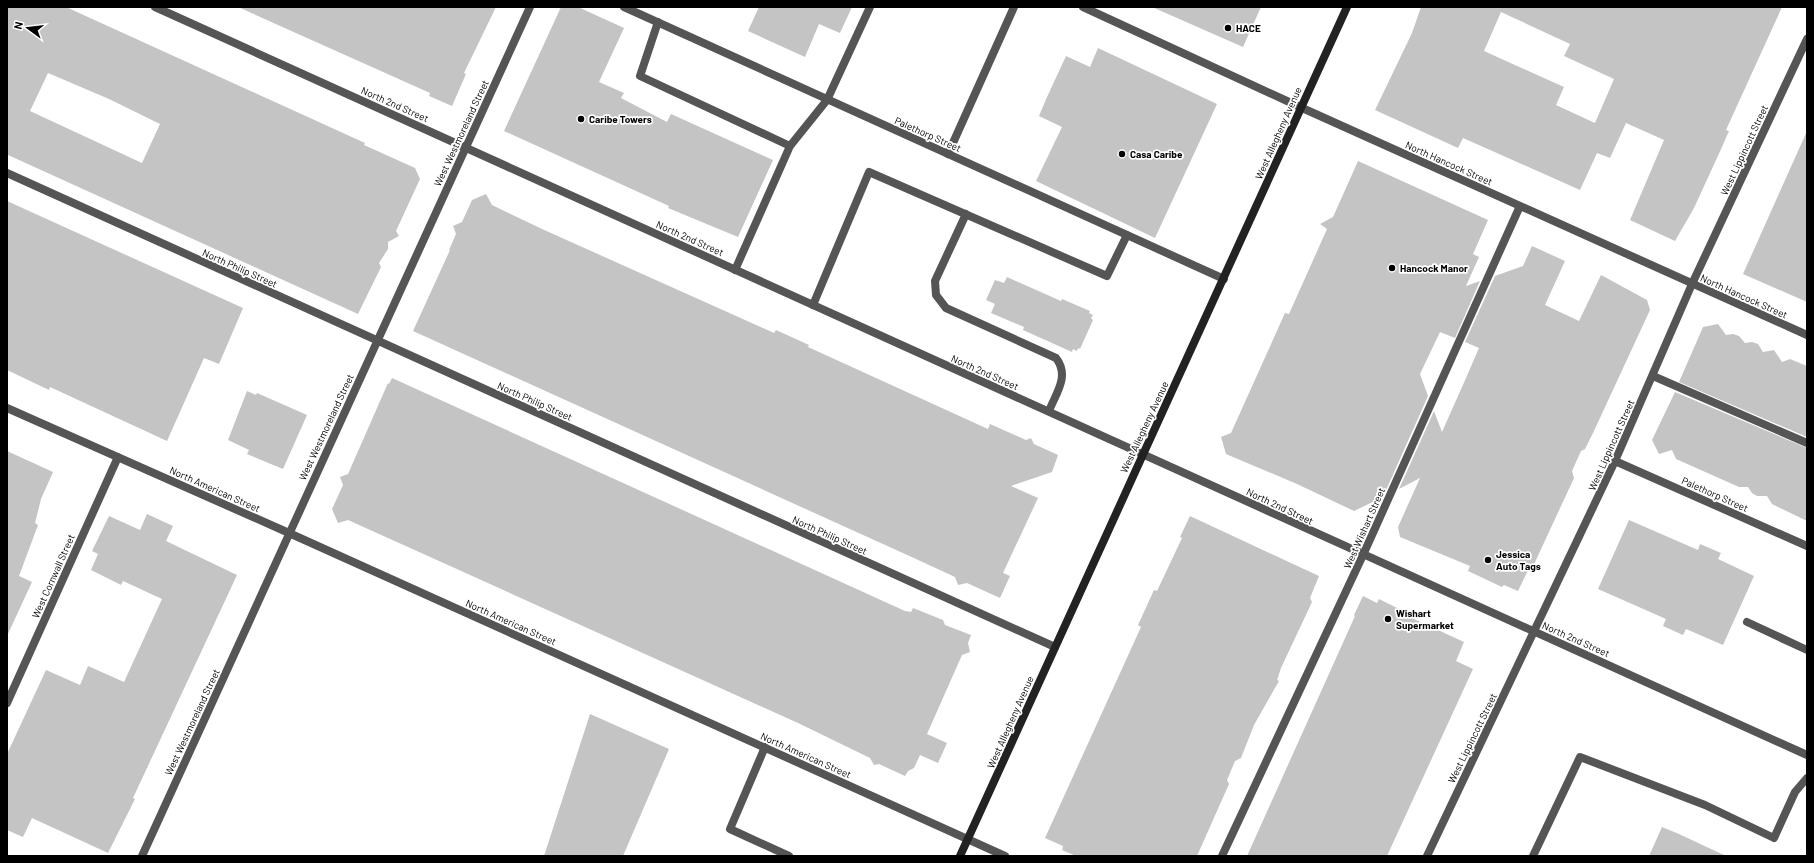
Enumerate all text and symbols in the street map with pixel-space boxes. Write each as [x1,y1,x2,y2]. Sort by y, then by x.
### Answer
north arrow [8,8,48,48]
text: N [11,20,25,31]
place label: HACE [1236,22,1261,34]
marker: HACE [1223,23,1233,33]
street label: West Westmoreland Street [431,78,491,188]
street label: North 2nd Street [359,84,431,124]
street label: West Allegheny Avenue [1252,85,1304,181]
street label: West Lippincott Street [1718,103,1770,197]
place label: Caribe Towers [589,113,652,125]
marker: Caribe Towers [576,114,586,124]
street label: Palethorp Street [893,114,963,154]
street label: North Hancock Street [1404,138,1495,188]
place label: Casa Caribe [1130,148,1183,160]
marker: Casa Caribe [1117,149,1127,159]
street label: North 2nd Street [654,218,726,258]
street label: North Philip Street [201,246,280,290]
place label: Hancock Manor [1400,262,1468,274]
marker: Hancock Manor [1387,263,1397,273]
street label: North Hancock Street [1699,271,1790,321]
street label: North 2nd Street [949,352,1021,392]
street label: West Westmoreland Street [296,372,356,482]
street label: North Philip Street [496,379,575,423]
street label: West Allegheny Avenue [1118,379,1170,475]
street label: West Lippincott Street [1586,397,1637,492]
street label: North American Street [168,464,262,515]
street label: Palethorp Street [1680,474,1750,514]
street label: North 2nd Street [1245,485,1316,527]
street label: West Wishart Street [1341,485,1387,570]
street label: North Philip Street [791,513,870,557]
street label: West Cornwall Street [29,532,77,620]
place label: Jessica Auto Tags [1496,548,1541,572]
marker: Jessica Auto Tags [1483,555,1493,565]
street label: North American Street [464,597,558,648]
place label: Wishart Supermarket [1396,607,1454,631]
marker: Wishart Supermarket [1383,614,1393,624]
street label: North 2nd Street [1540,619,1612,659]
street label: West Westmoreland Street [162,667,222,777]
street label: West Allegheny Avenue [984,674,1036,770]
street label: West Lippincott Street [1445,691,1499,785]
street label: North American Street [759,730,853,781]

